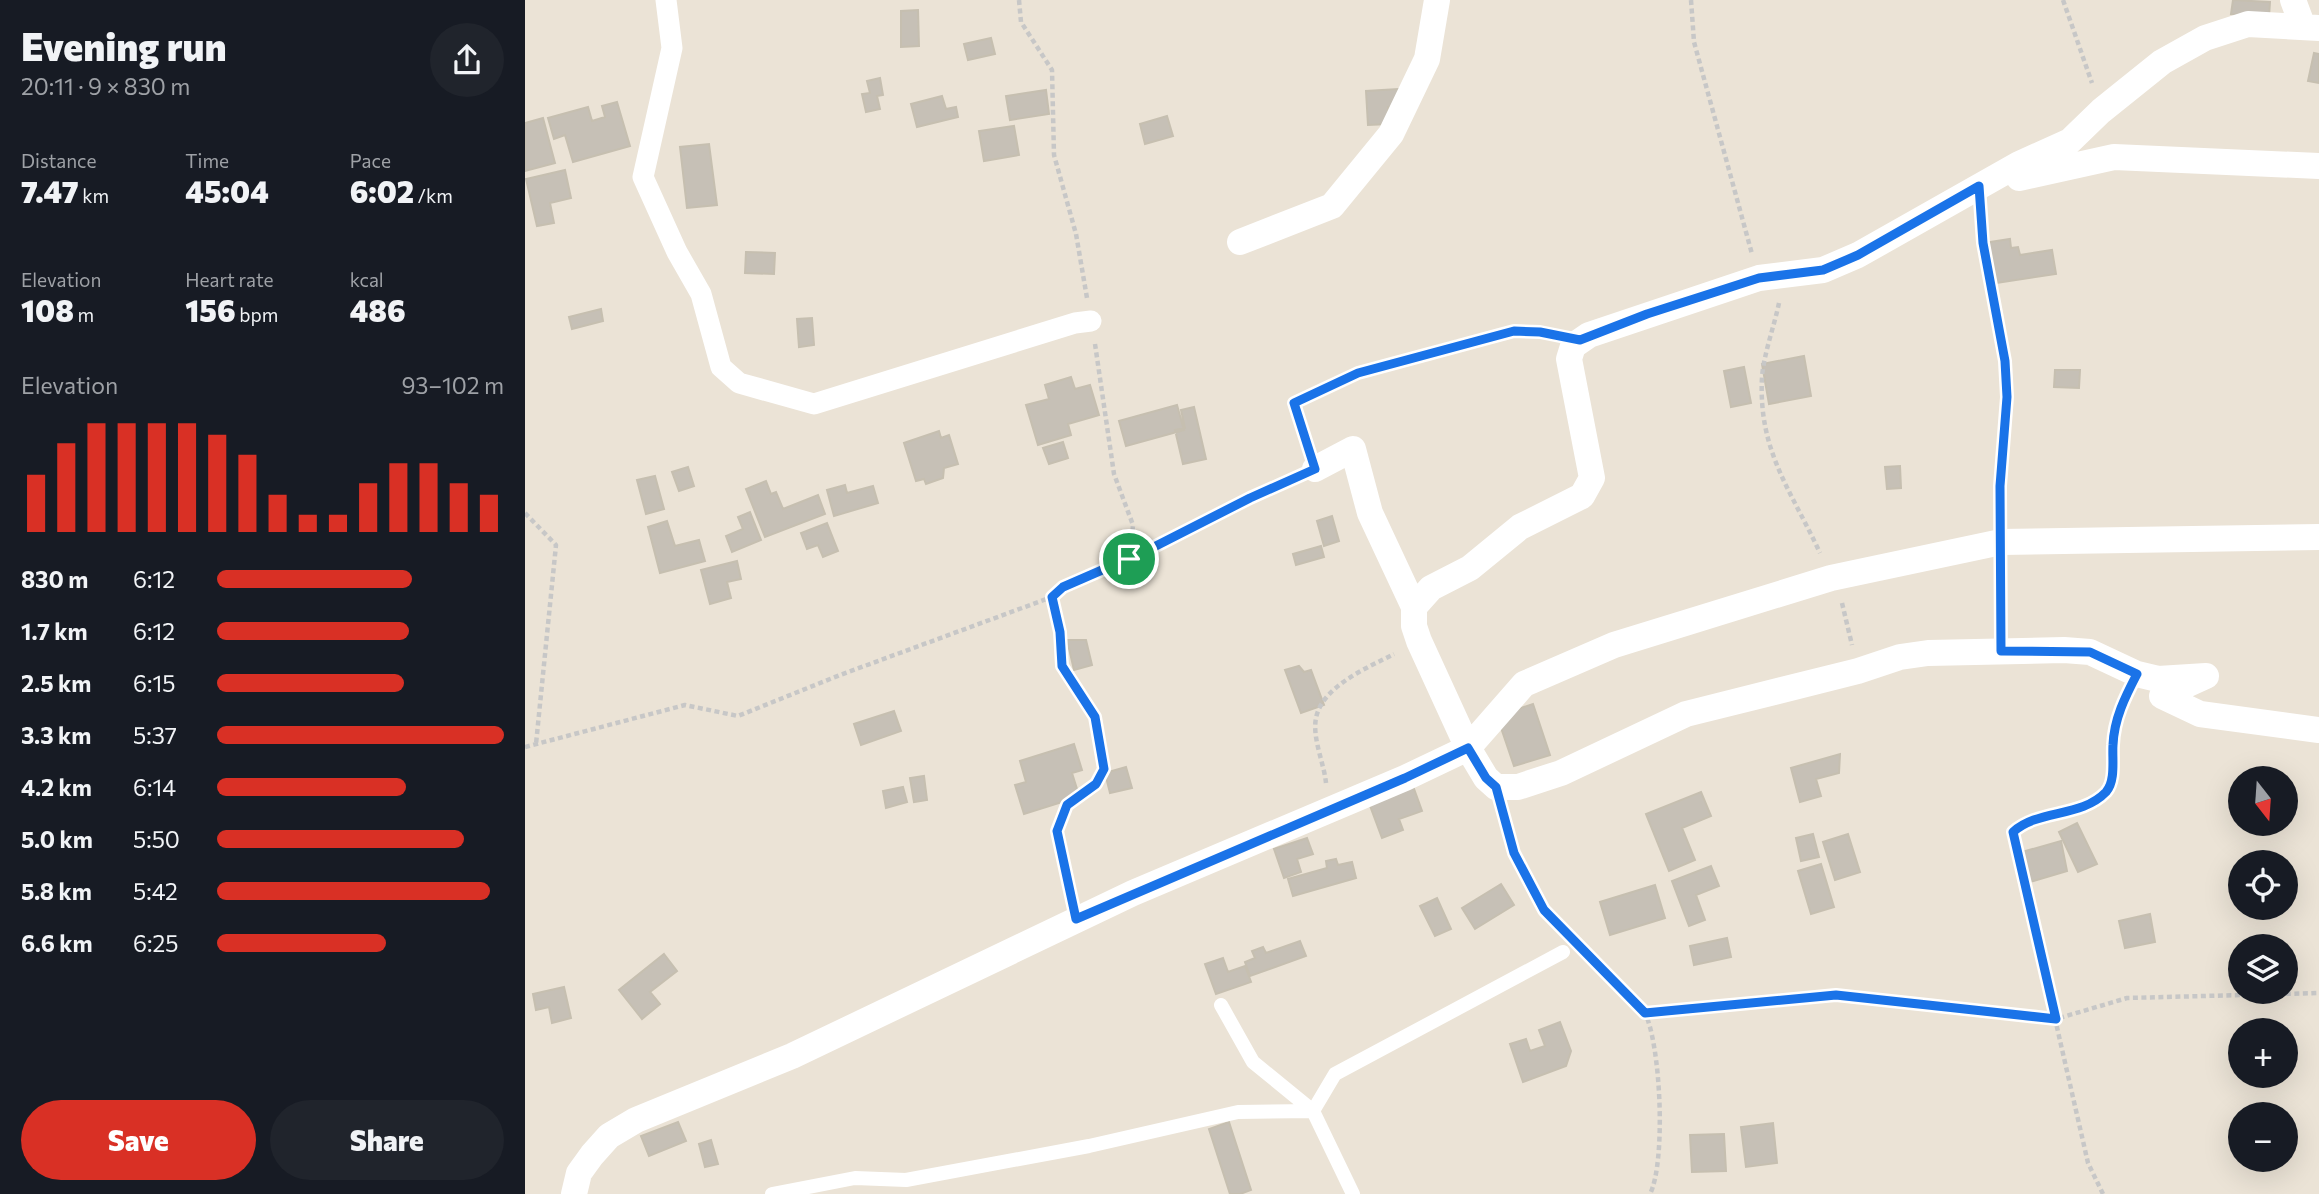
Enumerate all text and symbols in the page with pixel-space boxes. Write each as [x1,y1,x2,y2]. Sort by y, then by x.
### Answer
text: Evening run [21,22,227,69]
button: share [430,23,504,97]
text: 20:11 · 9 × 830 m [21,72,190,100]
text: Distance [21,149,97,172]
text: Time [185,149,229,172]
text: Pace [350,149,391,172]
text: 7.47 [21,172,79,209]
text: 45:04 [185,172,269,209]
text: 6:02 [350,172,414,209]
text: km [79,184,109,207]
text: /km [414,184,453,207]
text: Elevation [21,268,101,291]
text: Heart rate [185,268,274,291]
text: kcal [350,268,384,291]
text: 108 [21,291,74,328]
text: 156 [185,291,236,328]
text: 486 [350,291,406,328]
text: m [74,303,94,326]
text: bpm [236,303,278,326]
text: Elevation [21,371,118,399]
text: 93–102 m [401,371,504,399]
pin [1099,529,1159,589]
icon: arrive [1110,540,1148,578]
text: 830 m [21,565,88,593]
text: 6:12 [133,565,175,593]
text: 1.7 km [21,617,88,645]
text: 6:12 [133,617,175,645]
text: 2.5 km [21,669,91,697]
text: 6:15 [133,669,175,697]
text: 3.3 km [21,721,91,749]
text: 5:37 [133,721,177,749]
north arrow [2228,766,2298,836]
map controls [2228,766,2298,1172]
text: 4.2 km [21,773,92,801]
text: 6:14 [133,773,176,801]
text: 5.0 km [21,825,93,853]
text: 5:50 [133,825,180,853]
button: locate [2228,850,2298,920]
text: 5.8 km [21,877,92,905]
text: 5:42 [133,877,178,905]
text: 6.6 km [21,929,93,957]
text: 6:25 [133,929,178,957]
button: layers [2228,934,2298,1004]
button: + [2228,1018,2298,1088]
button: Save [21,1100,256,1180]
button: Share [270,1100,504,1180]
button: − [2228,1102,2298,1172]

